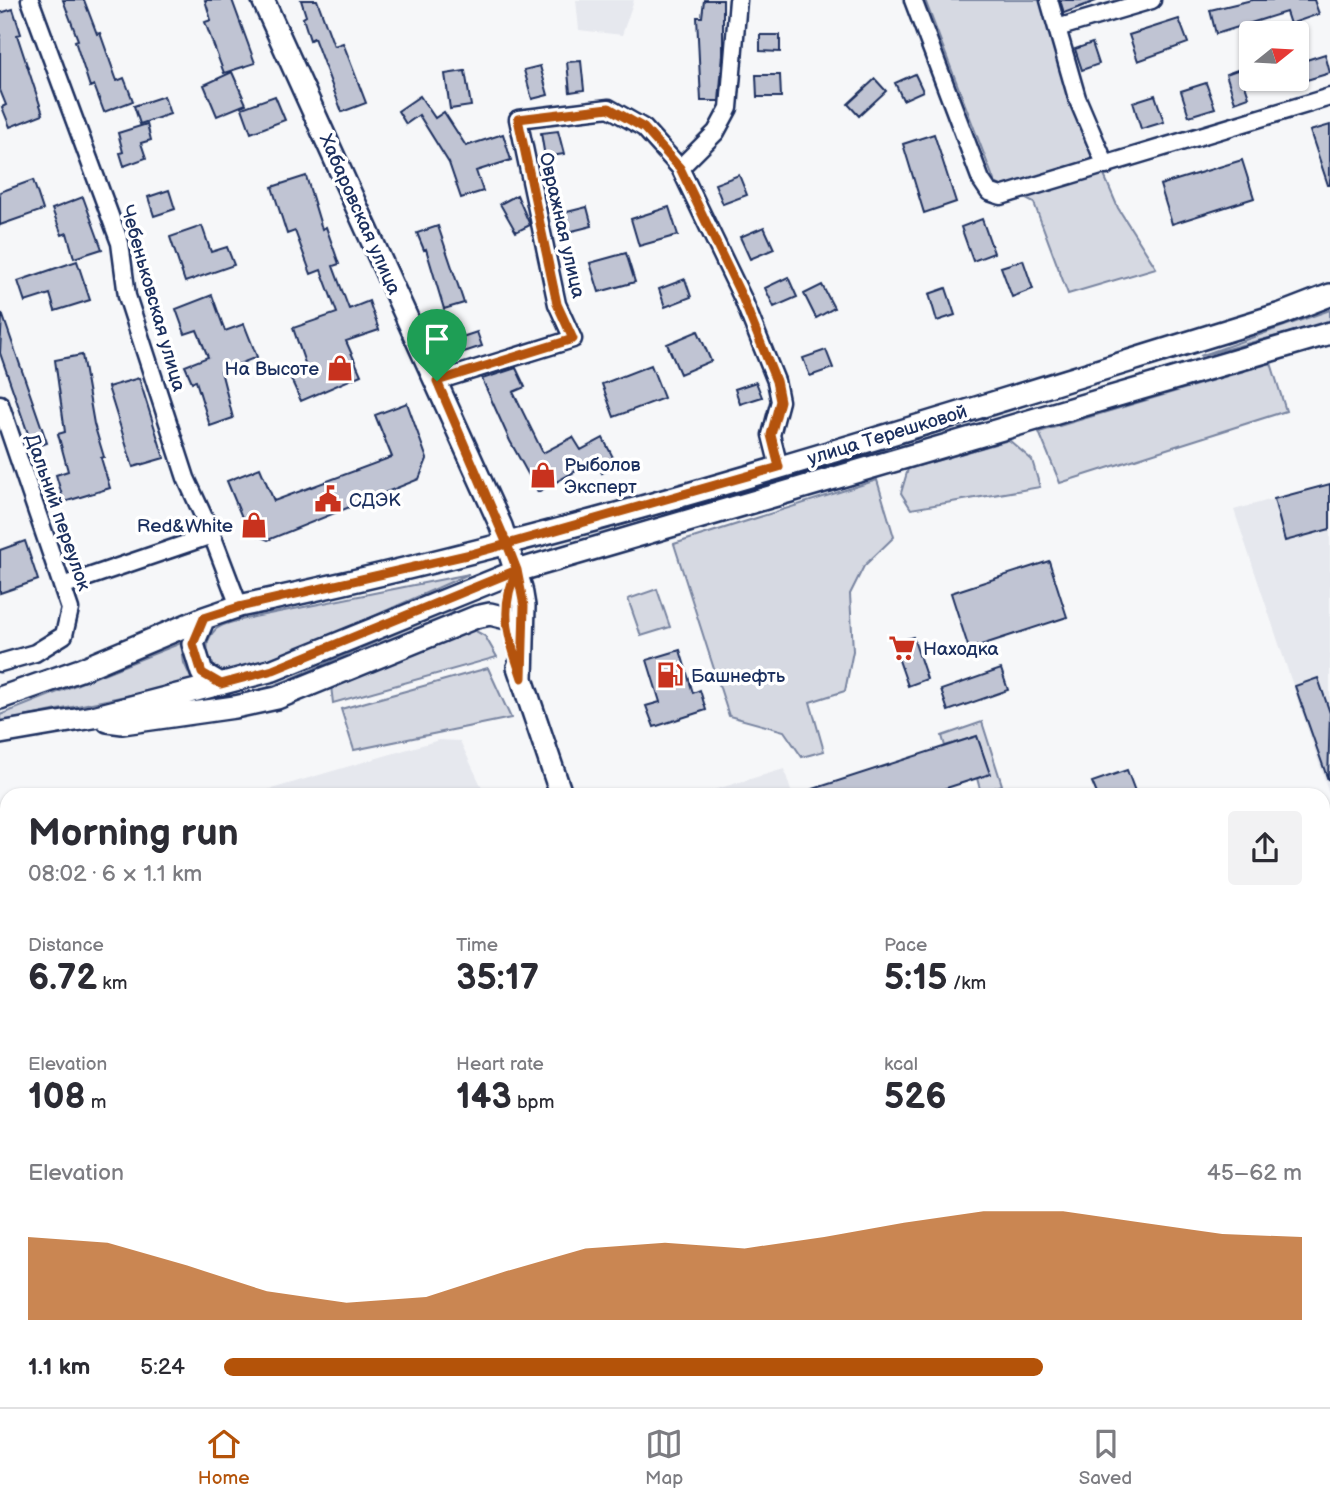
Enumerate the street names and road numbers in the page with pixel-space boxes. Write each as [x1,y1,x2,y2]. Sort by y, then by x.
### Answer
street label: Хабаровская улица [314,131,405,299]
street label: Овражная улица [534,150,590,301]
street label: Чебеньковская улица [115,203,190,394]
street label: улица Терешковой [805,400,970,471]
street label: Дальний переулок [20,431,95,594]

